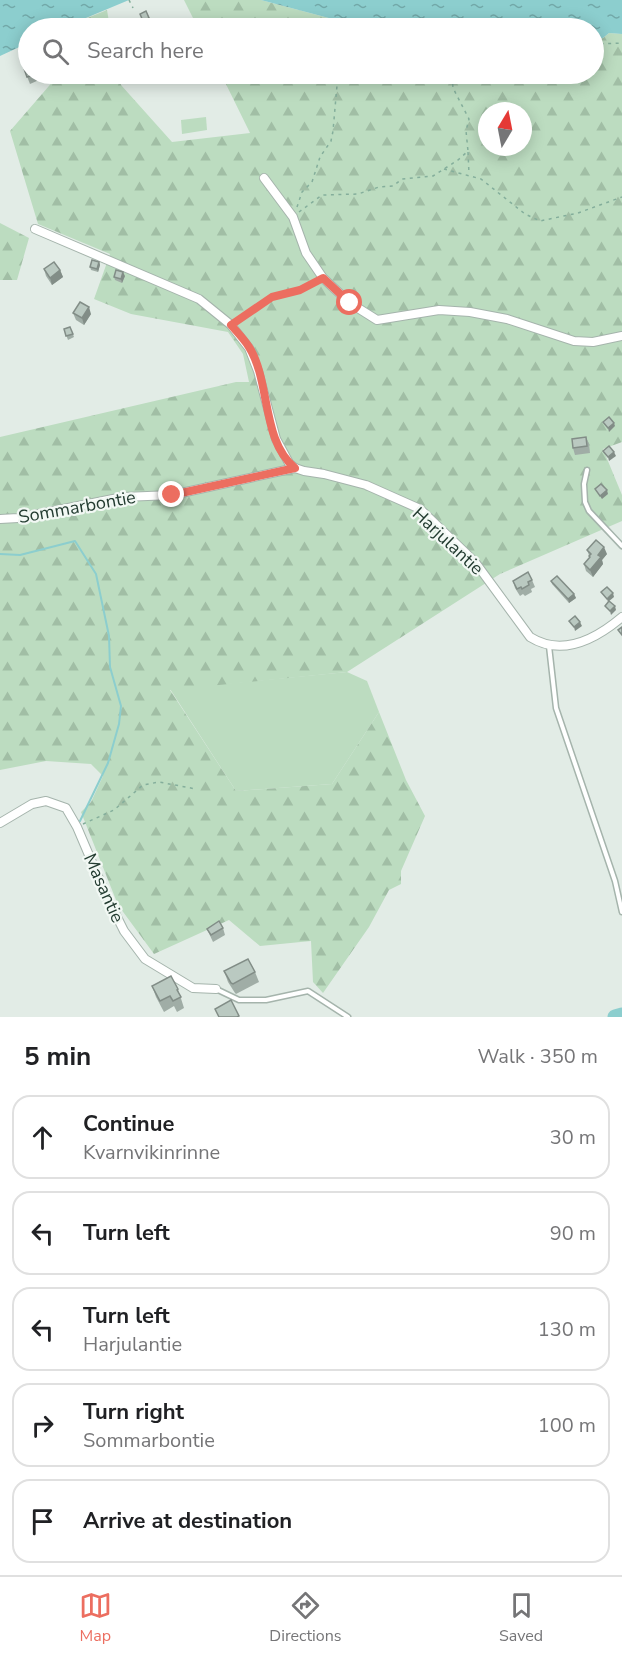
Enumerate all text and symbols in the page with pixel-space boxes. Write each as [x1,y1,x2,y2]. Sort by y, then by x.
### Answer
search box [18,18,604,84]
icon: search [39,35,72,68]
text: Search here [87,36,204,66]
north arrow [478,102,532,156]
route start [336,289,362,315]
route end [158,481,184,507]
street label: Sommarbontie [16,485,138,529]
street label: Harjulantie [407,502,489,580]
street label: Masantie [78,850,130,926]
text: 5 min [24,1039,91,1074]
text: Walk · 350 m [478,1043,598,1070]
text: Continue [83,1109,174,1139]
icon: ahead [26,1121,59,1154]
text: 30 m [550,1124,596,1151]
text: Kvarnvikinrinne [83,1139,220,1166]
icon: left [26,1217,59,1250]
text: Turn left [83,1218,170,1248]
text: 90 m [550,1220,596,1247]
text: Turn left [83,1301,170,1331]
icon: left [26,1313,59,1346]
text: 130 m [538,1316,596,1343]
text: Harjulantie [83,1331,182,1358]
text: Turn right [83,1397,184,1427]
icon: right [26,1409,59,1442]
text: 100 m [538,1412,596,1439]
text: Sommarbontie [83,1427,215,1454]
icon: arrive [26,1505,59,1538]
text: Arrive at destination [83,1506,292,1536]
tab: Map [79,1589,112,1647]
tab: Directions [269,1589,341,1647]
tab: Saved [499,1589,543,1647]

